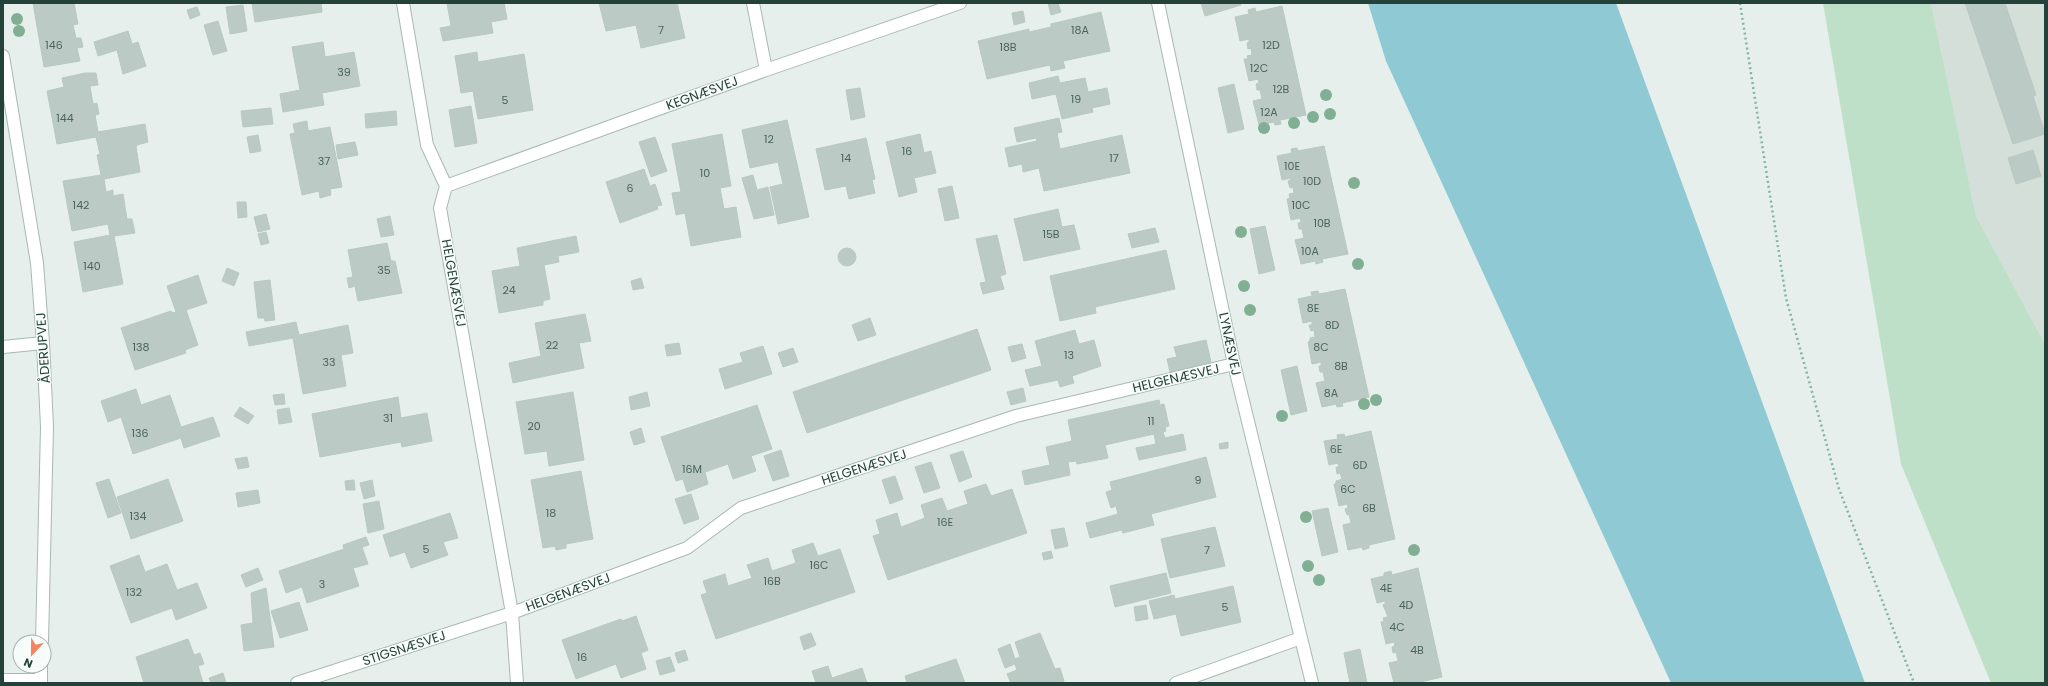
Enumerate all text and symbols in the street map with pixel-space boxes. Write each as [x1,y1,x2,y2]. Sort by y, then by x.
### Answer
house number: 7 [658,22,664,38]
house number: 18A [1071,22,1090,38]
house number: 146 [45,37,63,53]
house number: 12D [1262,37,1280,53]
house number: 18B [999,39,1017,55]
house number: 12C [1250,60,1268,76]
house number: 39 [337,64,351,80]
street label: KEGNÆSVEJ [663,71,741,115]
house number: 12B [1273,81,1290,97]
house number: 19 [1071,91,1081,107]
house number: 5 [502,92,509,108]
house number: 12A [1260,104,1278,120]
house number: 144 [56,110,74,126]
house number: 12 [764,131,774,147]
house number: 16 [902,143,912,159]
house number: 14 [841,150,851,166]
house number: 17 [1109,150,1119,166]
house number: 37 [318,153,330,169]
house number: 10E [1284,158,1300,174]
house number: 10 [700,165,710,181]
house number: 10D [1303,173,1321,189]
house number: 6 [627,180,634,196]
house number: 142 [73,197,89,213]
house number: 10C [1292,197,1310,213]
house number: 10B [1313,215,1331,231]
house number: 15B [1042,226,1060,242]
street label: HELGENÆSVEJ [437,238,471,328]
house number: 10A [1301,243,1320,259]
house number: 140 [83,258,101,274]
house number: 35 [377,262,391,278]
house number: 24 [502,282,516,298]
house number: 8E [1307,300,1319,316]
street label: LYNÆSVEJ [1214,311,1246,377]
street label: ÅDERUPVEJ [31,312,55,384]
house number: 8D [1325,317,1340,333]
house number: 22 [546,337,558,353]
house number: 138 [133,339,150,355]
house number: 8C [1313,339,1329,355]
house number: 13 [1064,347,1074,363]
house number: 33 [323,354,335,370]
house number: 8B [1334,358,1348,374]
street label: HELGENÆSVEJ [1131,359,1221,397]
house number: 8A [1324,385,1339,401]
house number: 31 [383,410,393,426]
house number: 11 [1147,413,1155,429]
house number: 20 [527,418,541,434]
house number: 136 [132,425,149,441]
house number: 6E [1330,441,1342,457]
street label: HELGENÆSVEJ [819,444,909,490]
house number: 6D [1353,457,1368,473]
house number: 16M [682,461,702,477]
house number: 9 [1195,472,1202,488]
house number: 6C [1340,481,1356,497]
house number: 6B [1362,500,1376,516]
house number: 18 [546,505,556,521]
house number: 134 [130,508,147,524]
house number: 16E [937,514,953,530]
house number: 5 [423,541,430,557]
house number: 7 [1204,542,1210,558]
house number: 16C [810,557,829,573]
street label: HELGENÆSVEJ [523,568,613,616]
house number: 16B [763,573,781,589]
house number: 3 [319,576,325,592]
house number: 4E [1380,580,1392,596]
house number: 132 [126,584,142,600]
house number: 4D [1399,597,1414,613]
house number: 5 [1222,599,1229,615]
house number: 4C [1389,619,1405,635]
street label: STIGSNÆSVEJ [360,626,448,670]
north arrow [12,634,52,674]
house number: 4B [1410,642,1424,658]
house number: 16 [577,649,587,665]
text: N [21,654,35,672]

